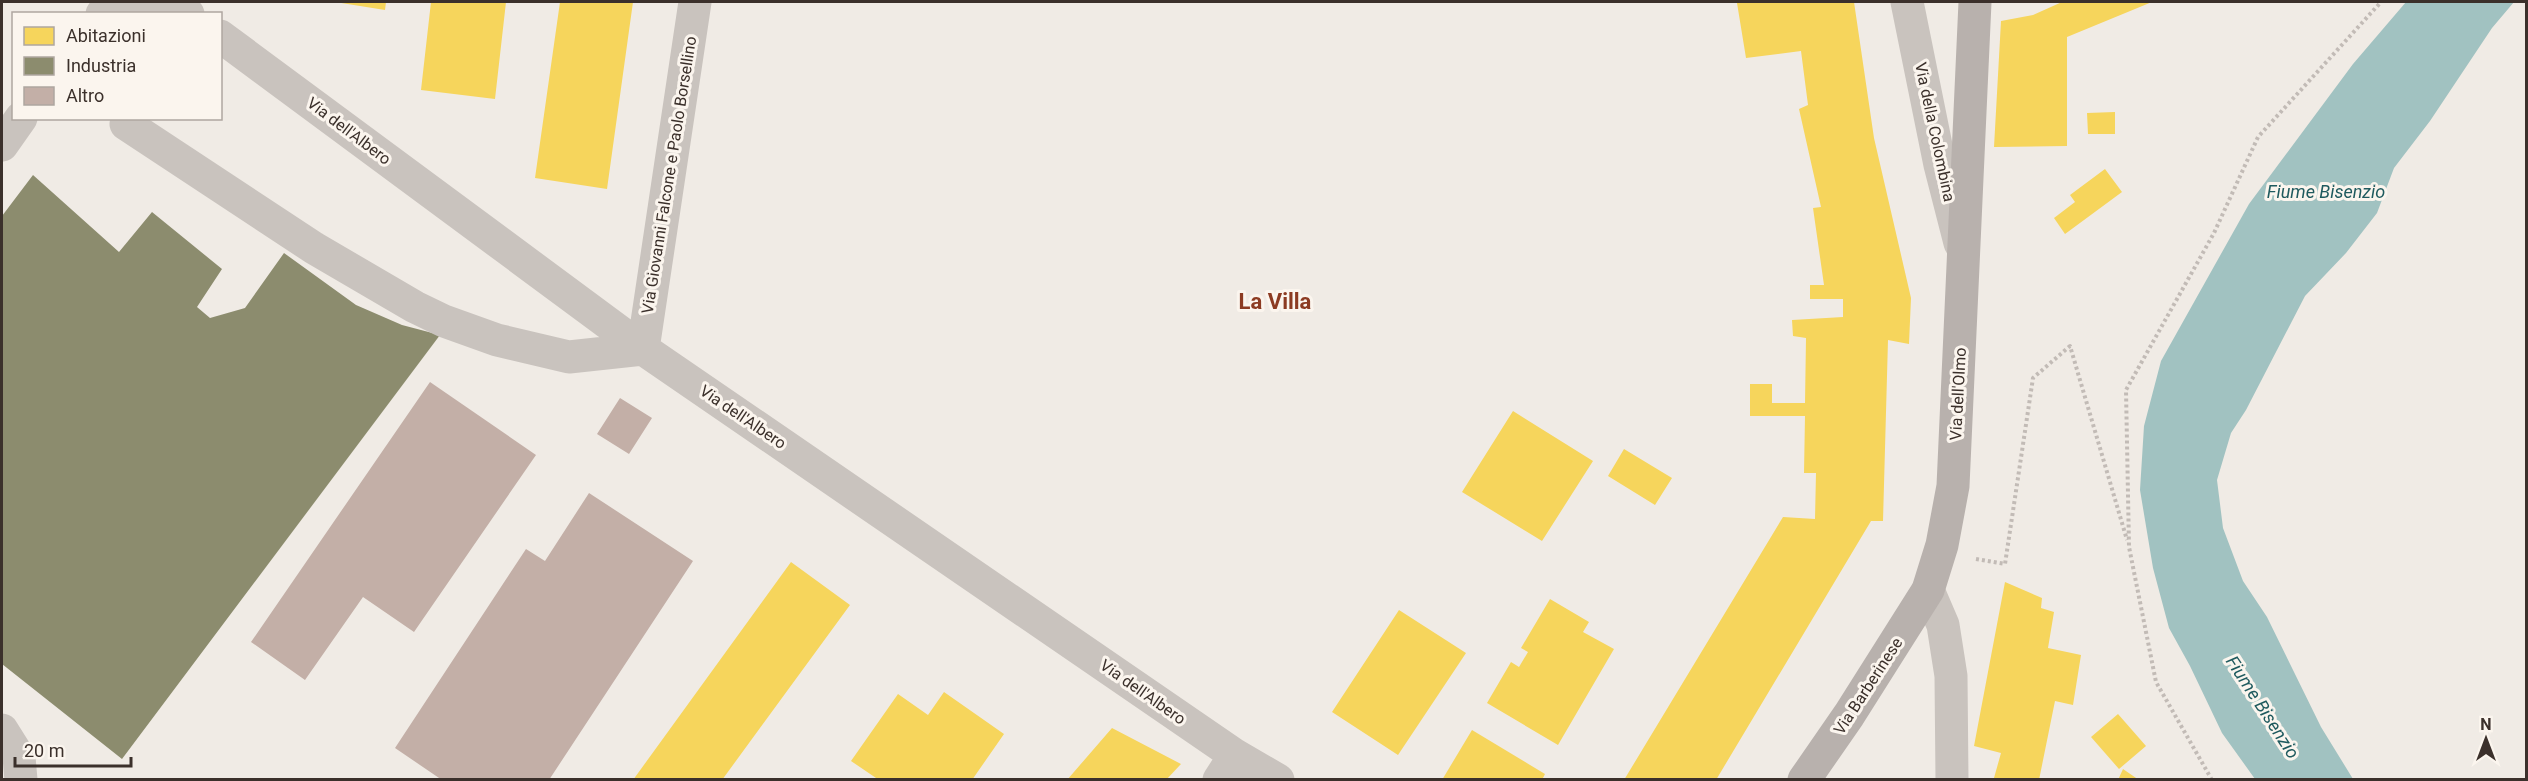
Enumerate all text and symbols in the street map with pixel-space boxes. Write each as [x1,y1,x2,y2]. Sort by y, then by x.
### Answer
legend [12,12,222,120]
text: Abitazioni [66,25,146,46]
street label: Via Giovanni Falcone e Paolo Borsellino [638,35,700,315]
text: Industria [66,55,136,76]
street label: Via della Colombina [1911,61,1959,203]
text: Altro [66,85,104,106]
street label: Via dell'Albero [303,93,395,169]
water label: Fiume Bisenzio [2267,181,2385,202]
district label: La Villa [1239,289,1312,314]
street label: Via dell'Olmo [1946,347,1970,441]
street label: Via dell'Albero [696,381,790,453]
street label: Via Barberinese [1830,634,1906,738]
water label: Fiume Bisenzio [2222,652,2304,762]
street label: Via dell'Albero [1097,656,1189,728]
north arrow [2456,709,2516,769]
text: N [2480,715,2492,734]
scale bar [15,730,130,768]
text: 20 m [24,740,64,761]

